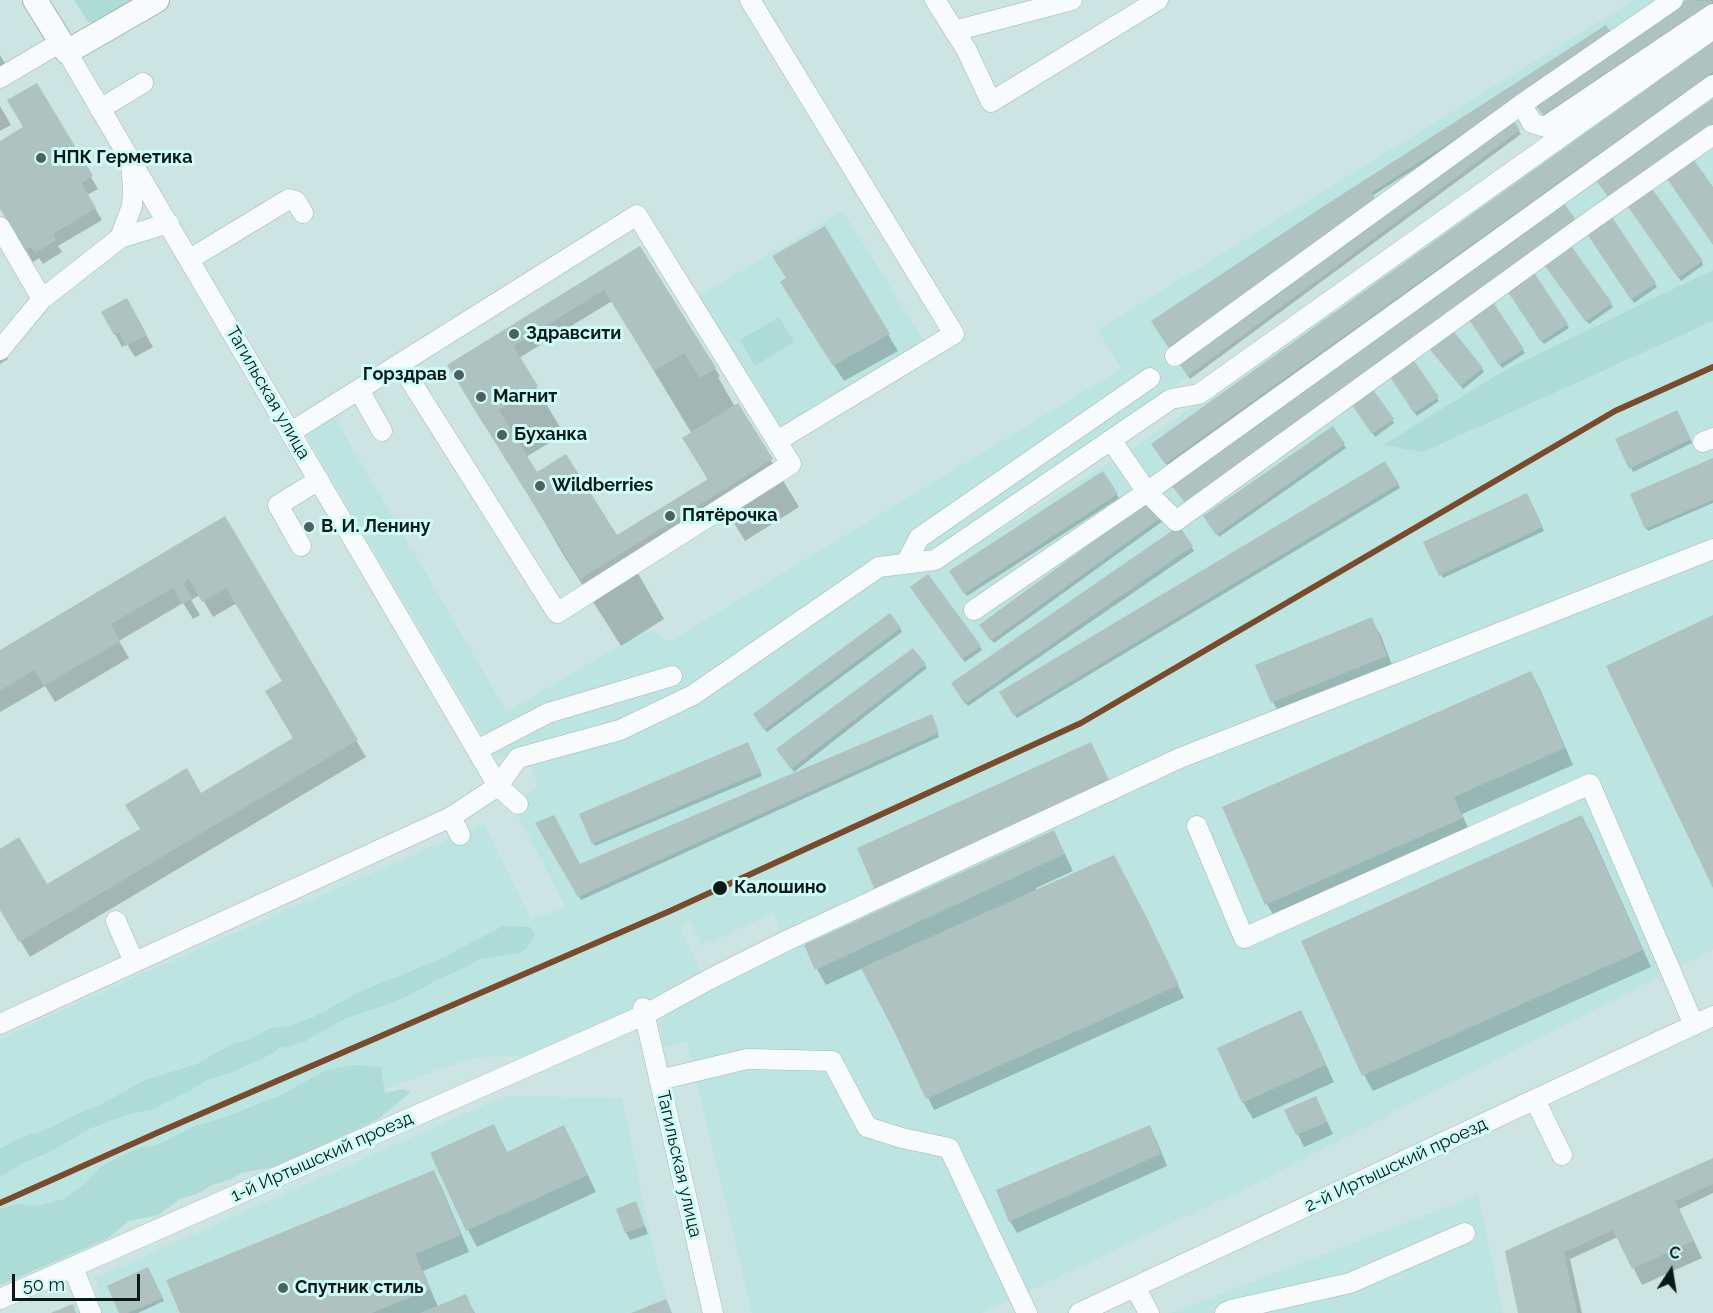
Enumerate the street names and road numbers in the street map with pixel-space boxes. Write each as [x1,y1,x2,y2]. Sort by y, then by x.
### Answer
street label: Тагильская улица [221,323,315,463]
street label: Тагильская улица [652,1089,706,1239]
street label: 1-й Иртышский проезд [228,1107,416,1207]
street label: 2-й Иртышский проезд [1301,1113,1491,1217]

